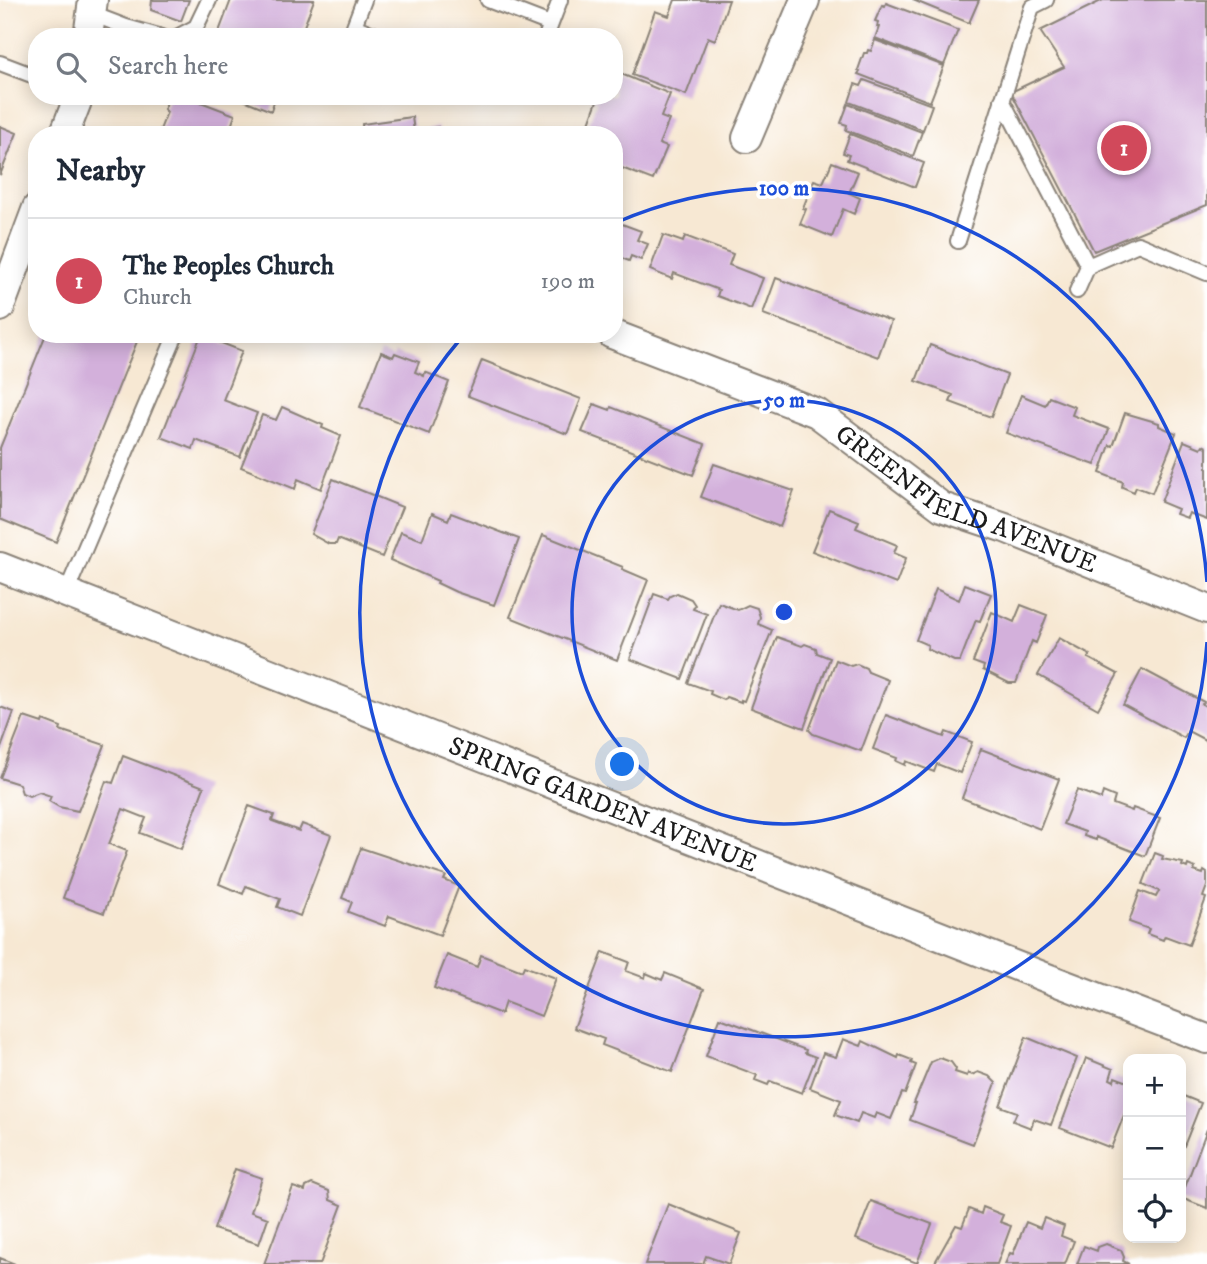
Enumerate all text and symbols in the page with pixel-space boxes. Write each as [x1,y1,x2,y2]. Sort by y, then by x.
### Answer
search box [28,28,623,105]
icon: search [52,48,90,86]
text: Search here [108,50,228,83]
pin: 1 [1101,122,1147,174]
text: Nearby [56,153,145,190]
text: 100 m [759,176,809,202]
text: The Peoples Church [123,250,334,283]
text: 1 [75,267,83,296]
text: 190 m [541,267,595,296]
text: Church [123,283,192,312]
text: 50 m [762,388,805,414]
street label: GREENFIELD AVENUE [828,418,1102,581]
centre of rings [772,600,796,624]
street label: SPRING GARDEN AVENUE [444,730,762,881]
your location [605,747,639,781]
map controls [1123,1054,1186,1243]
button: + [1123,1054,1186,1117]
button: − [1123,1117,1186,1180]
button: locate [1123,1180,1186,1243]

